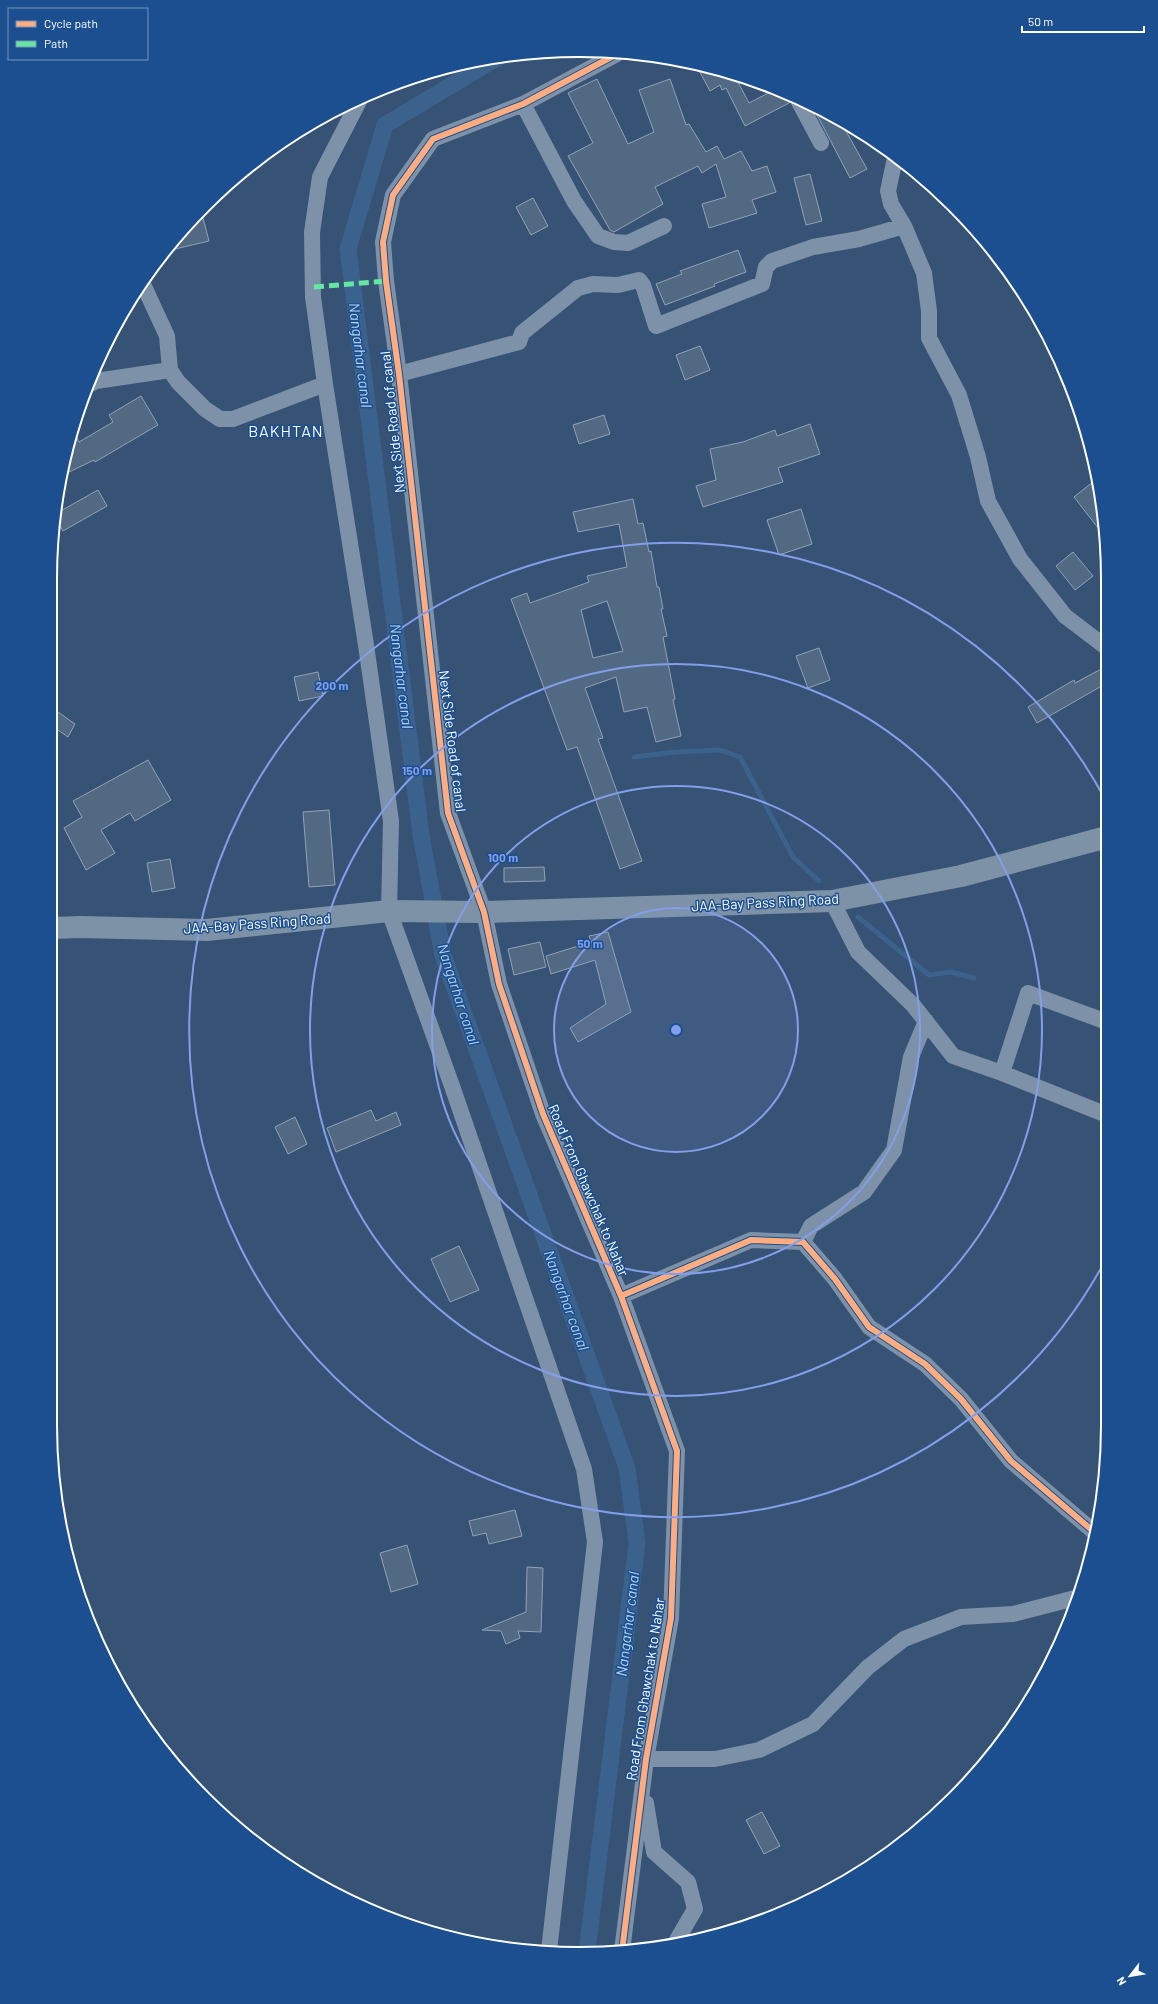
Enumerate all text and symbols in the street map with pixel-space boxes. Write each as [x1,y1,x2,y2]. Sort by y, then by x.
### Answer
legend [8,8,148,60]
scale bar [1022,8,1144,34]
text: 50 m [1028,14,1053,28]
text: Cycle path [44,16,98,30]
text: Path [44,36,68,50]
water label: Nangarhar canal [346,302,376,409]
street label: Next Side Road of canal [376,350,408,494]
district label: BAKHTAN [248,421,324,440]
water label: Nangarhar canal [387,623,417,730]
street label: Next Side Road of canal [436,669,470,813]
text: 200 m [316,678,348,692]
text: 150 m [402,763,432,777]
text: 100 m [488,850,518,864]
street label: JAA-Bay Pass Ring Road [691,890,839,914]
street label: JAA-Bay Pass Ring Road [183,909,331,937]
text: 50 m [577,936,603,950]
water label: Nangarhar canal [434,941,484,1047]
centre of rings [669,1023,683,1037]
street label: Road From Ghawchak to Nahar [545,1101,633,1279]
water label: Nangarhar canal [541,1247,594,1353]
water label: Nangarhar canal [612,1570,642,1677]
street label: Road From Ghawchak to Nahar [622,1596,668,1782]
north arrow [1110,1956,1150,1996]
text: N [1114,1975,1128,1988]

